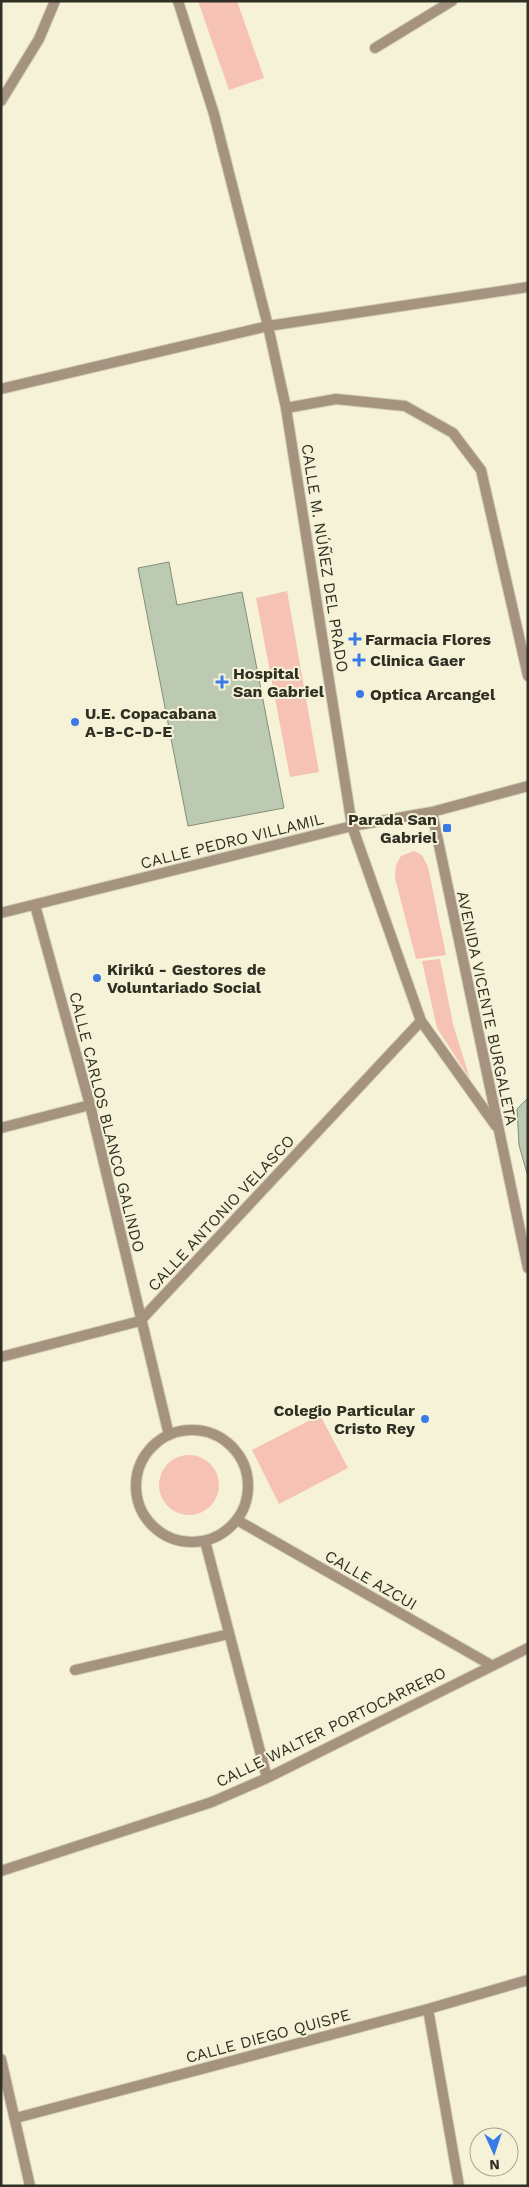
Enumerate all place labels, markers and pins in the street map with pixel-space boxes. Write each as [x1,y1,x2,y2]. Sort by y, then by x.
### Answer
place label: Farmacia Flores [365,630,492,649]
marker: Farmacia Flores [349,633,361,645]
place label: Clinica Gaer [370,651,465,670]
marker: Clinica Gaer [352,653,366,667]
place label: Hospital San Gabriel [233,664,325,701]
marker: Hospital San Gabriel [215,675,229,689]
place label: Optica Arcangel [370,685,496,704]
marker: Optica Arcangel [354,688,366,700]
place label: U.E. Copacabana A-B-C-D-E [85,704,217,741]
marker: U.E. Copacabana A-B-C-D-E [69,716,81,728]
place label: Parada San Gabriel [348,810,438,847]
marker: Parada San Gabriel [441,822,453,834]
place label: Kirikú - Gestores de Voluntariado Social [107,960,266,997]
marker: Kirikú - Gestores de Voluntariado Social [91,972,103,984]
place label: Colegio Particular Cristo Rey [273,1401,416,1438]
marker: Colegio Particular Cristo Rey [419,1413,431,1425]

